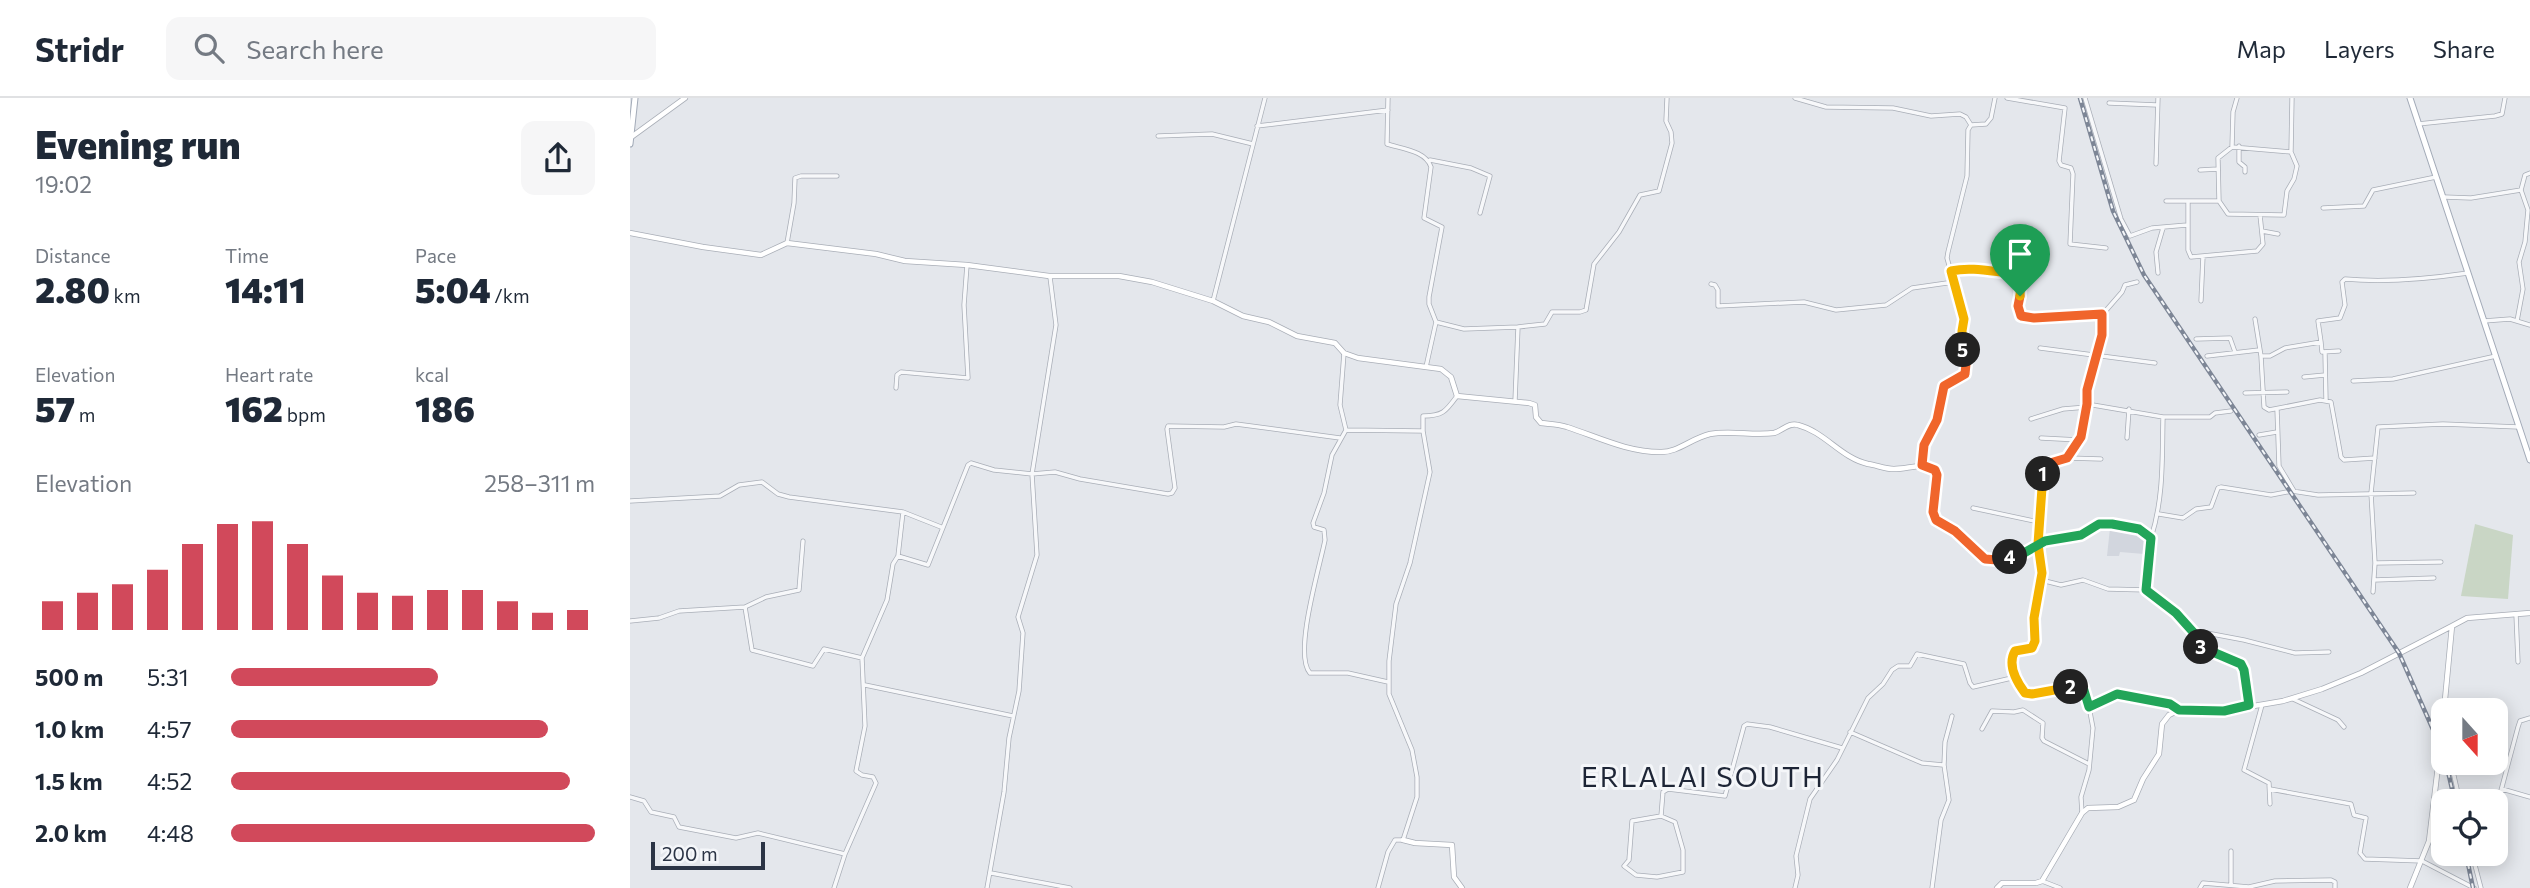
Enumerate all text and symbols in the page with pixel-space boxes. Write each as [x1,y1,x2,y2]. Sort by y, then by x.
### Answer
search box [166,17,656,80]
text: Stridr [35,28,124,69]
icon: search [190,29,228,67]
text: Search here [246,33,384,64]
text: Map [2237,34,2286,63]
text: Layers [2324,34,2395,63]
text: Share [2433,34,2495,63]
text: Evening run [35,120,241,167]
button: share [521,121,595,195]
text: 19:02 [35,170,92,198]
pin [1990,224,2050,296]
icon: arrive [2001,235,2039,273]
text: Distance [35,244,111,267]
text: Time [225,244,269,267]
text: Pace [415,244,456,267]
text: 2.80 [35,267,110,310]
text: 14:11 [225,267,306,310]
text: 5:04 [415,267,491,310]
text: km [110,284,141,307]
text: /km [491,284,530,307]
pin: 5 [1946,332,1980,368]
text: 5 [1957,338,1968,361]
text: Elevation [35,363,115,386]
text: Heart rate [225,363,313,386]
text: kcal [415,363,449,386]
text: 57 [35,386,75,429]
text: 162 [225,386,283,429]
text: 186 [415,386,475,429]
text: m [75,403,95,426]
text: bpm [283,403,326,426]
pin: 1 [2026,456,2060,492]
text: 1 [2038,462,2047,485]
text: Elevation [35,469,132,497]
text: 258–311 m [484,469,595,497]
pin: 4 [1992,540,2028,574]
text: 4 [2004,545,2015,568]
pin: 3 [2184,630,2218,664]
text: 3 [2195,635,2206,658]
text: 500 m [35,663,103,691]
text: 5:31 [147,663,189,691]
pin: 2 [2054,670,2088,704]
text: 2 [2065,675,2076,698]
north arrow [2431,698,2508,775]
map controls [2431,698,2508,866]
text: 1.0 km [35,715,104,743]
text: 4:57 [147,715,192,743]
district label: ERLALAI SOUTH [1581,759,1825,793]
text: 1.5 km [35,767,103,795]
text: 4:52 [147,767,192,795]
button: locate [2431,789,2508,866]
text: 2.0 km [35,819,107,847]
text: 4:48 [147,819,194,847]
scale bar [651,839,765,871]
text: 200 m [662,842,718,865]

